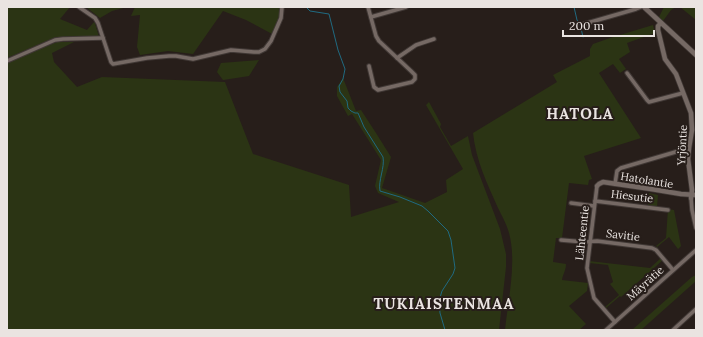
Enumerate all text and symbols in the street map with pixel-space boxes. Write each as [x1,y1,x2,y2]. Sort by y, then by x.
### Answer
scale bar [563,12,654,38]
text: 200 m [569,18,605,33]
district label: HATOLA [546,104,614,123]
street label: Yrjöntie [674,124,690,167]
street label: Hatolantie [620,169,674,191]
street label: Hiesutie [610,186,654,206]
street label: Lähteentie [572,205,592,261]
street label: Savitie [605,226,641,244]
street label: Mäyrätie [624,263,666,303]
district label: TUKIAISTENMAA [373,294,515,313]

